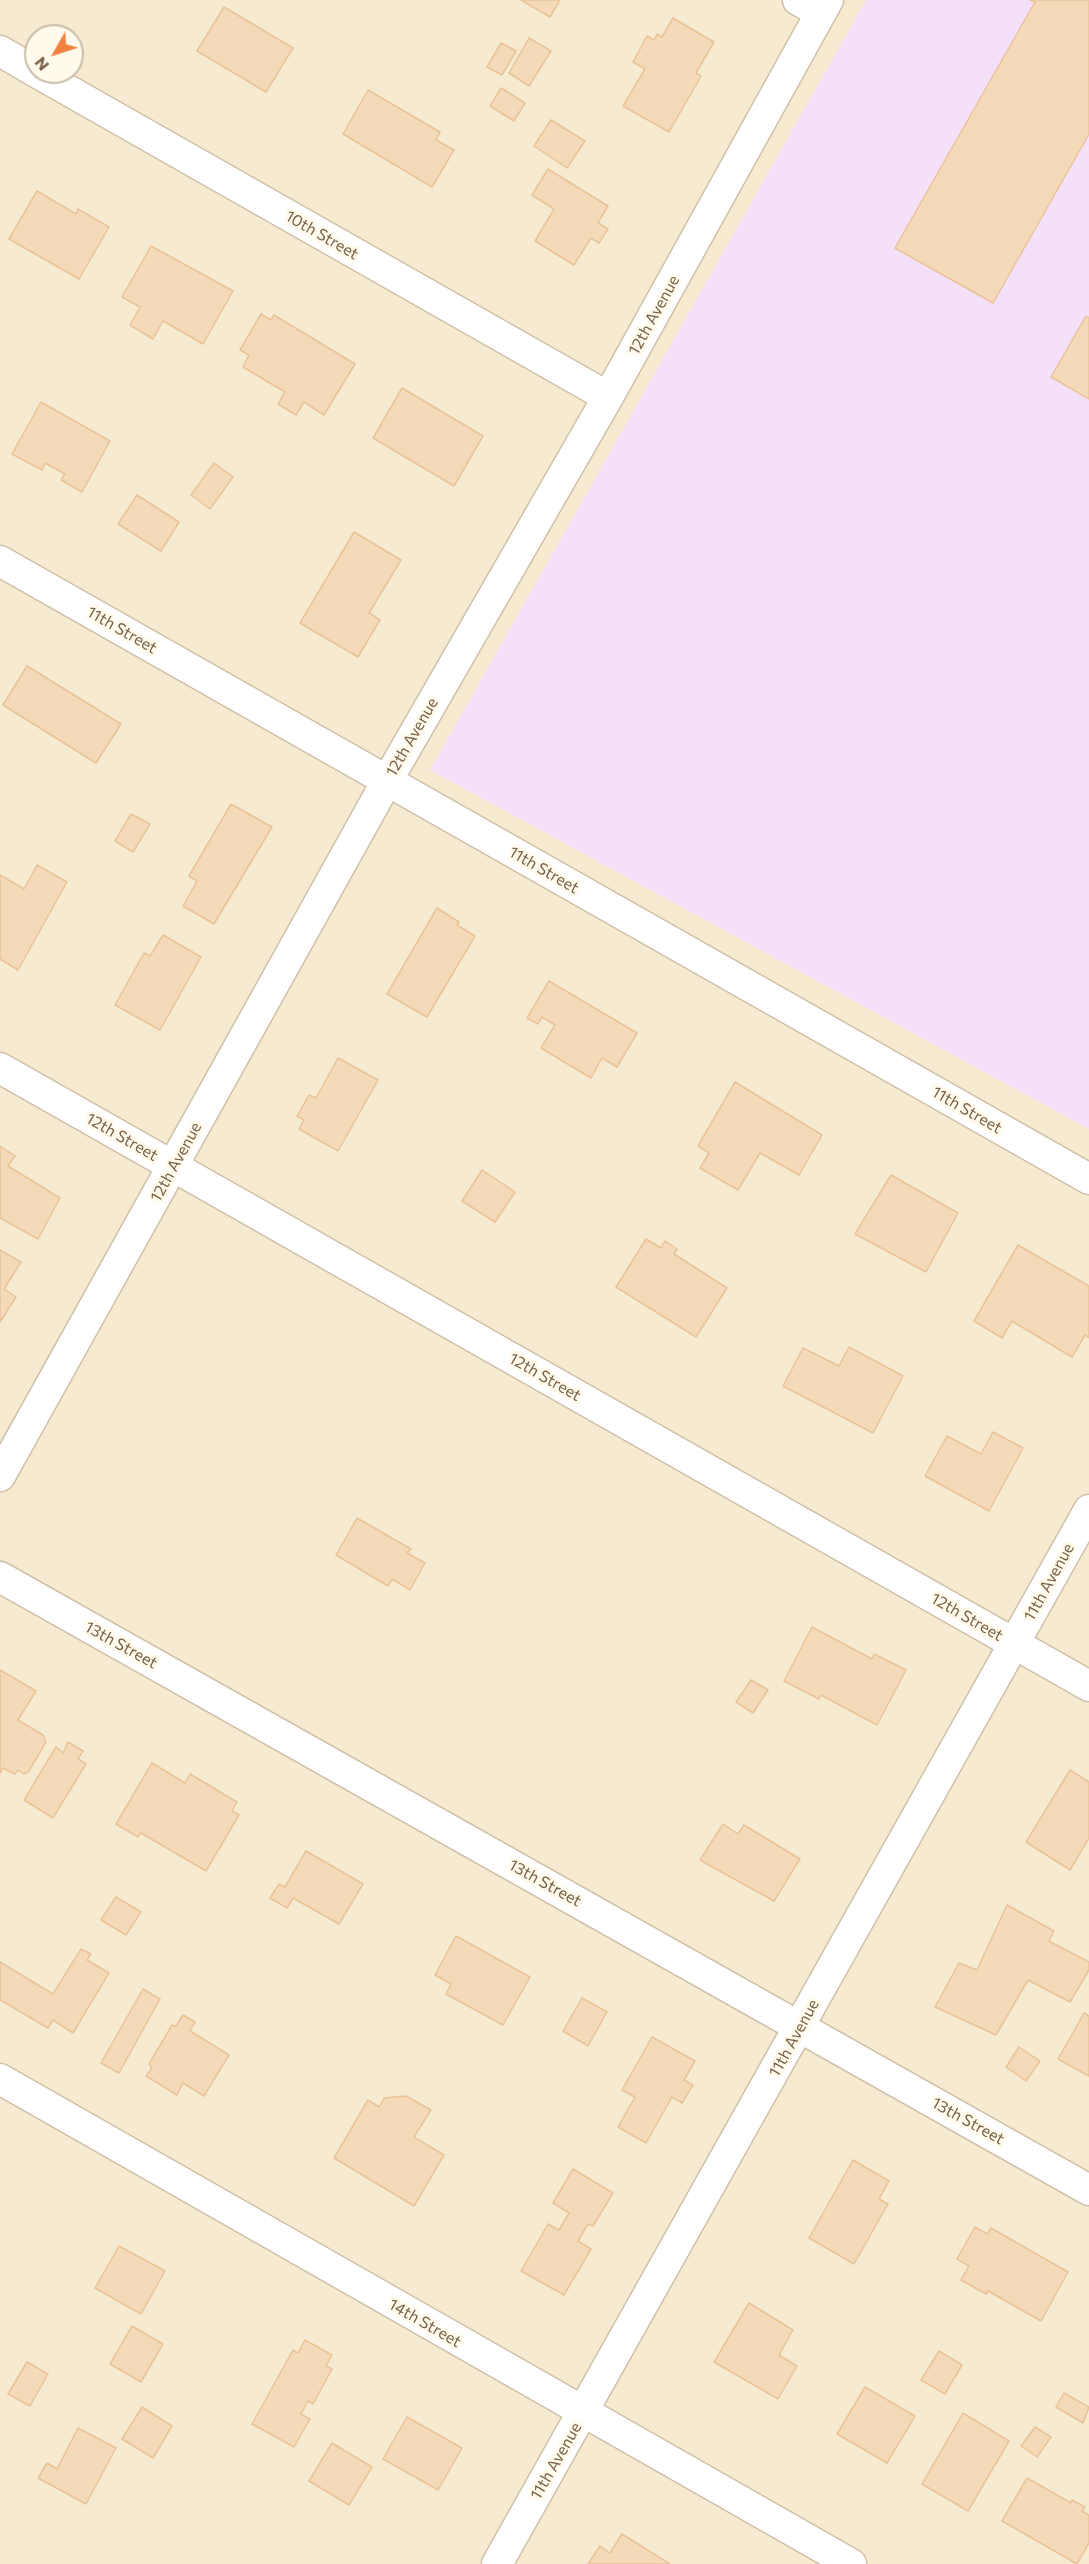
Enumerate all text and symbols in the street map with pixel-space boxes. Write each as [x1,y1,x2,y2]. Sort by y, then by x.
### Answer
north arrow [24,24,84,84]
text: N [30,54,52,75]
street label: 10th Street [282,206,362,264]
street label: 12th Avenue [624,272,684,358]
street label: 11th Street [84,602,160,658]
street label: 12th Avenue [382,694,442,780]
street label: 11th Street [506,842,582,898]
street label: 11th Street [929,1082,1005,1138]
street label: 12th Street [83,1109,161,1165]
street label: 12th Avenue [146,1119,206,1205]
street label: 12th Street [506,1349,584,1405]
street label: 11th Avenue [1020,1540,1078,1624]
street label: 12th Street [928,1589,1006,1645]
street label: 13th Street [81,1617,161,1673]
street label: 13th Street [505,1855,585,1911]
street label: 11th Avenue [765,1996,823,2080]
street label: 13th Street [928,2093,1008,2149]
street label: 14th Street [385,2295,465,2351]
street label: 11th Avenue [526,2419,586,2503]

